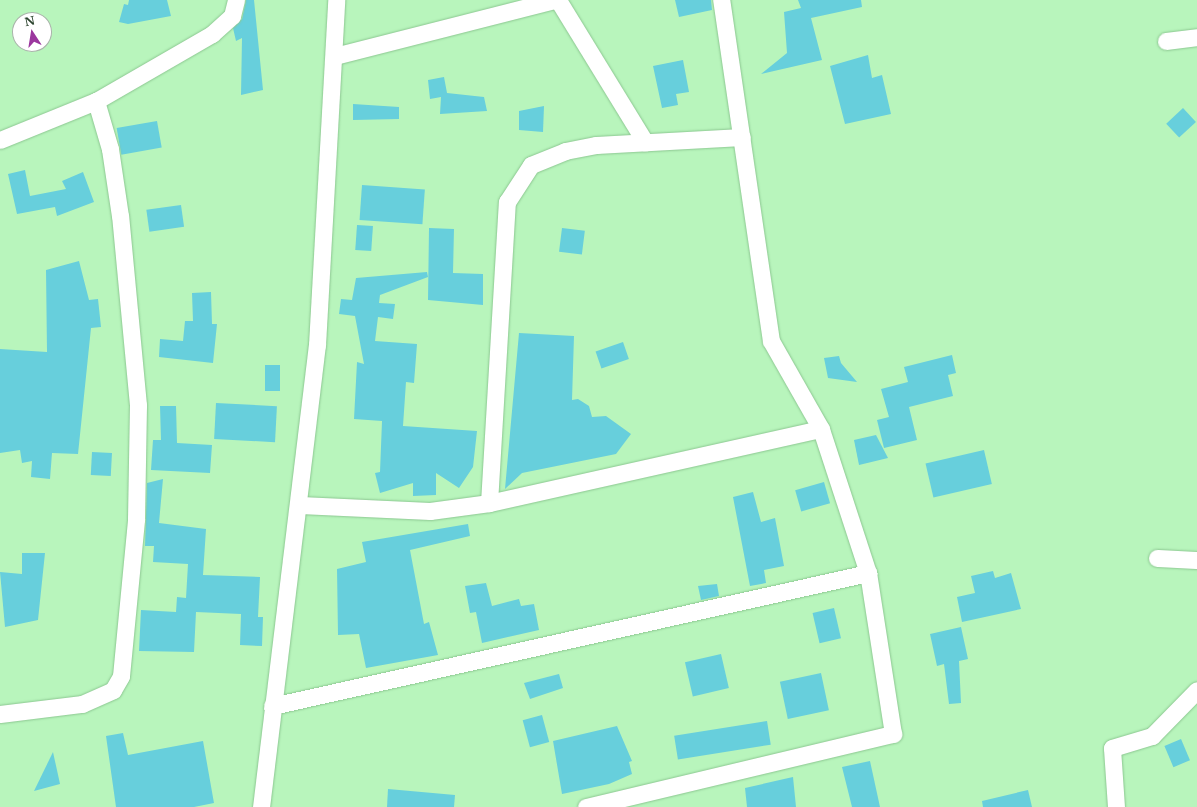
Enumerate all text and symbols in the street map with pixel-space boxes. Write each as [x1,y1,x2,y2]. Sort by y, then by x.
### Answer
north arrow [12,12,52,52]
text: N [23,13,36,29]

